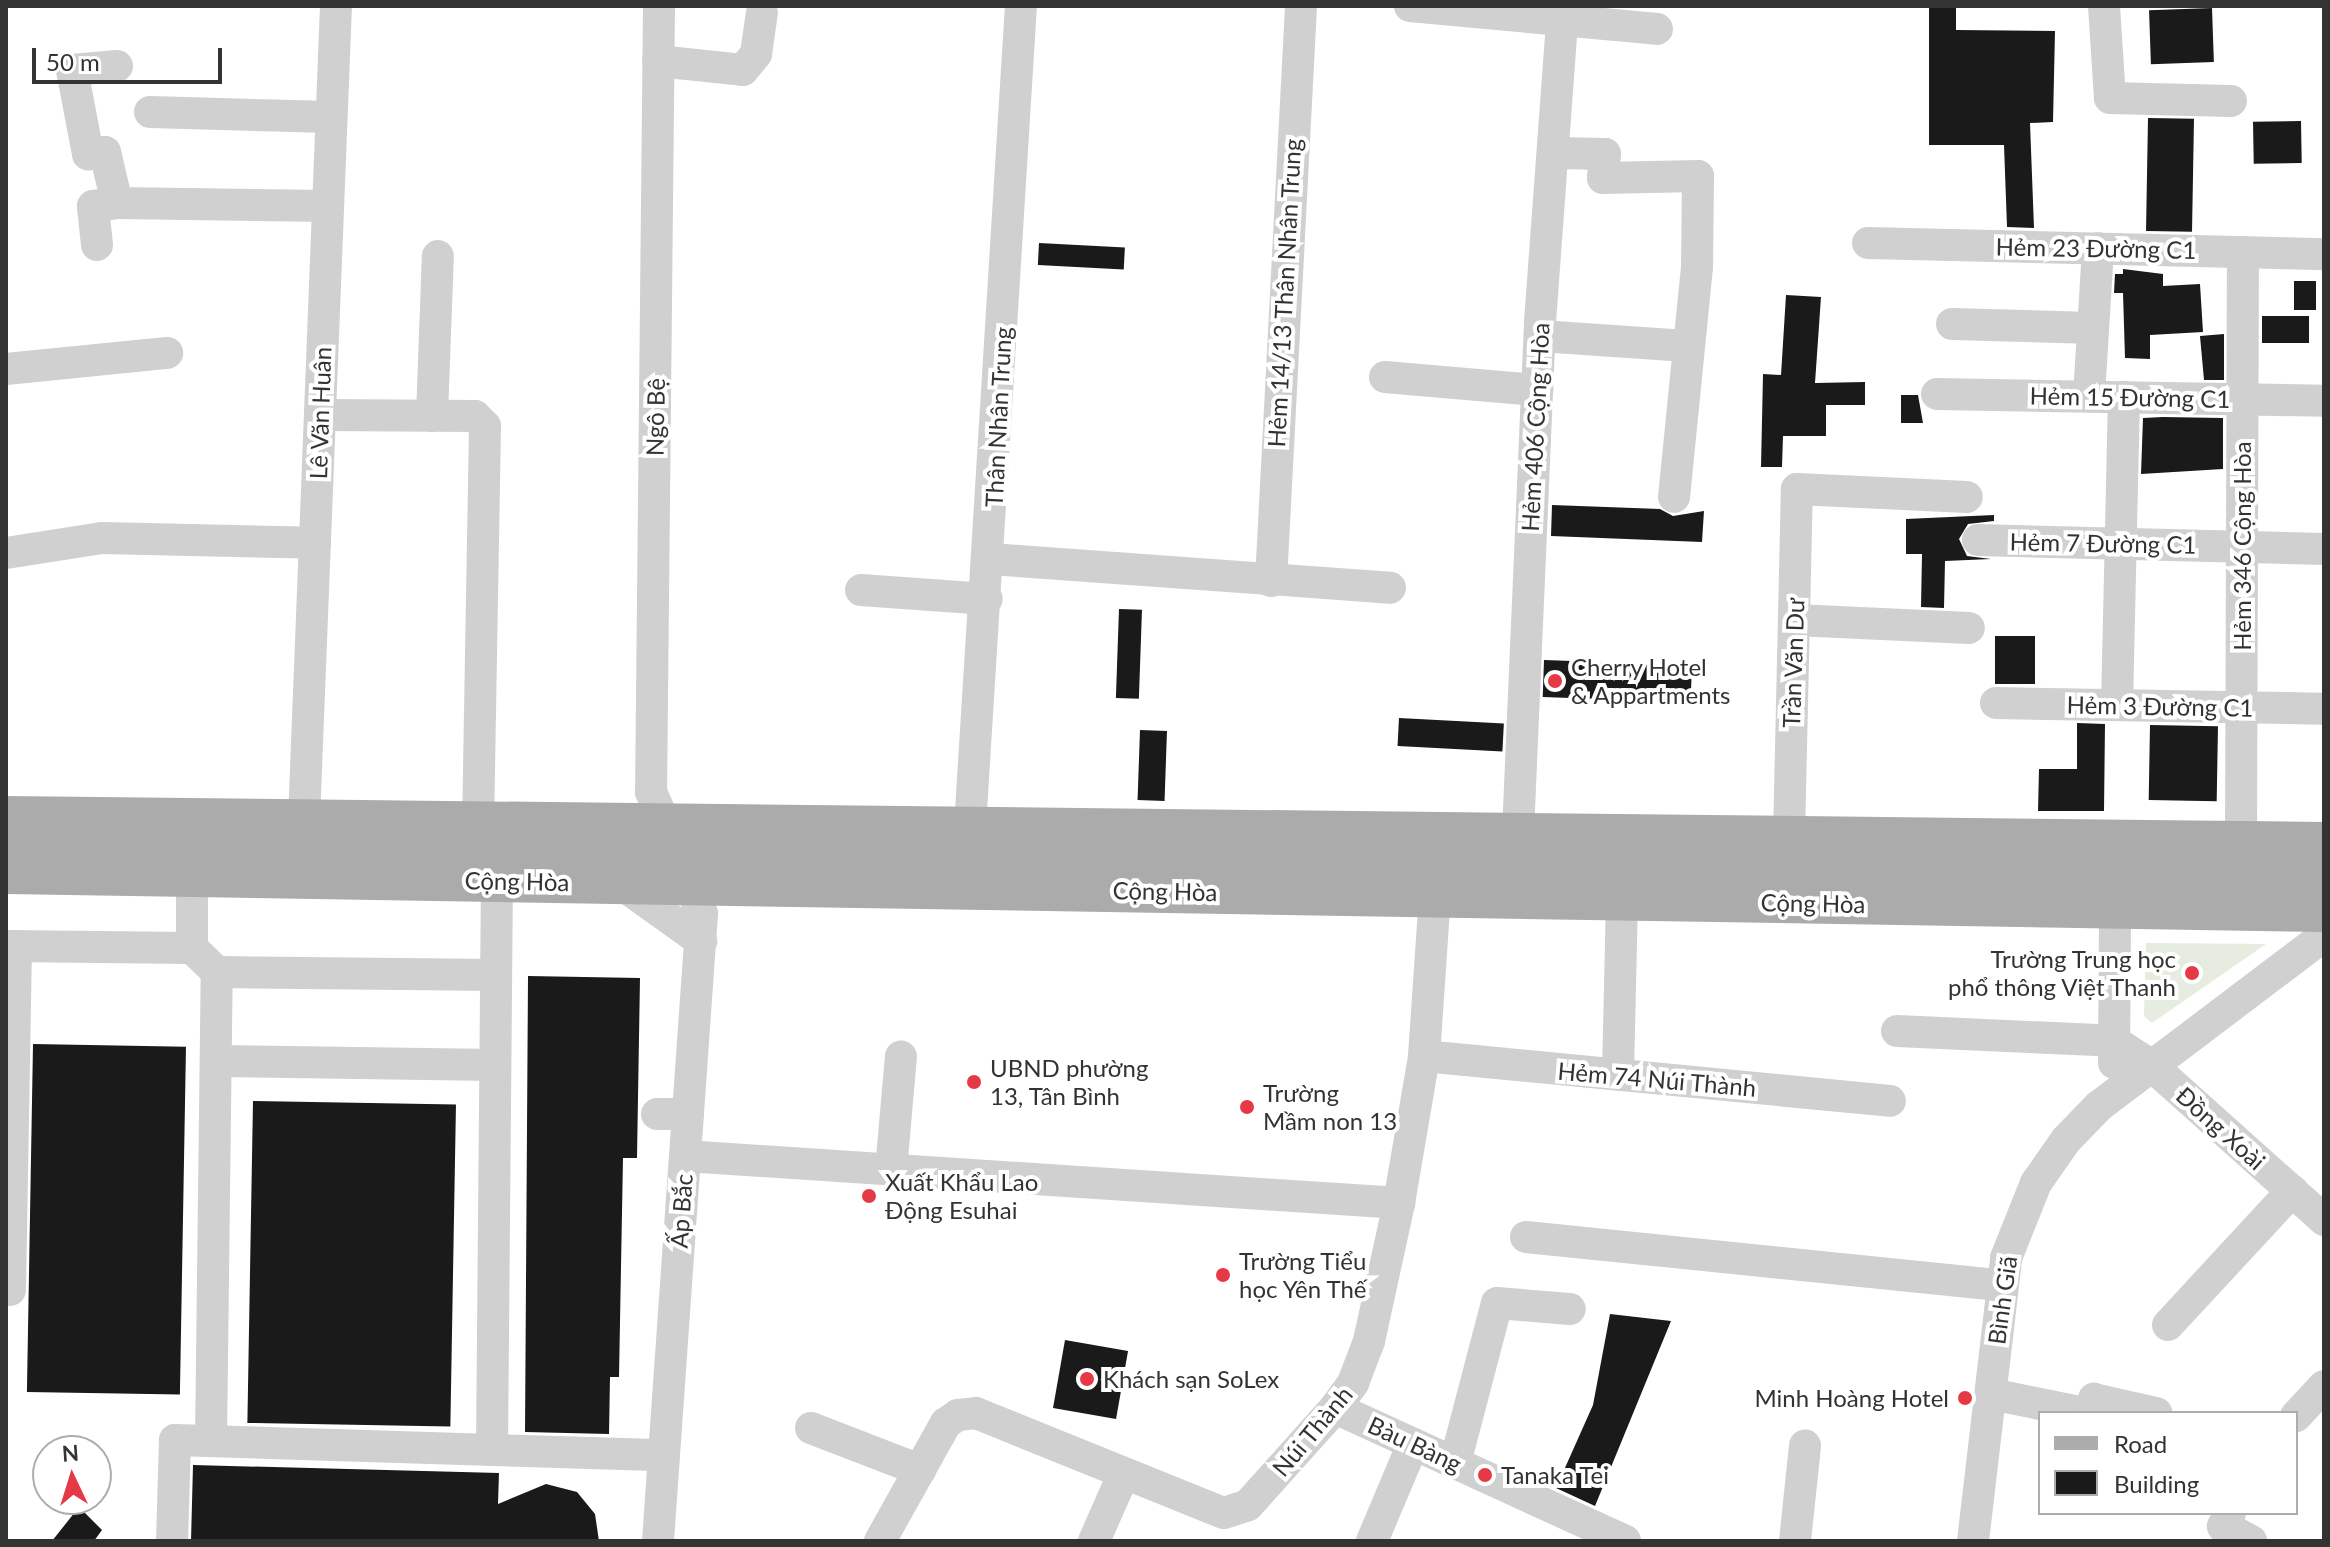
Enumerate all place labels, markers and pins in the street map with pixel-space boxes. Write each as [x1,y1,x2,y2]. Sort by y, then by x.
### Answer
place label: Cherry Hotel & Appartments [1571,653,1731,709]
marker: Cherry Hotel & Appartments [1546,672,1564,690]
place label: Trường Trung học phổ thông Việt Thanh [1946,945,2176,1001]
marker: Trường Trung học phổ thông Việt Thanh [2183,964,2201,982]
place label: UBND phường 13, Tân Bình [990,1054,1148,1110]
marker: UBND phường 13, Tân Bình [965,1073,983,1091]
place label: Trường Mầm non 13 [1263,1079,1397,1135]
marker: Trường Mầm non 13 [1238,1098,1256,1116]
place label: Xuất Khẩu Lao Động Esuhai [885,1168,1038,1224]
marker: Xuất Khẩu Lao Động Esuhai [860,1187,878,1205]
place label: Trường Tiểu học Yên Thế [1239,1247,1368,1303]
marker: Trường Tiểu học Yên Thế [1214,1266,1232,1284]
place label: Khách sạn SoLex [1103,1365,1279,1393]
marker: Khách sạn SoLex [1078,1370,1096,1388]
place label: Minh Hoàng Hotel [1754,1384,1949,1412]
marker: Minh Hoàng Hotel [1956,1389,1974,1407]
place label: Tanaka Tei [1501,1461,1610,1489]
marker: Tanaka Tei [1476,1466,1494,1484]

